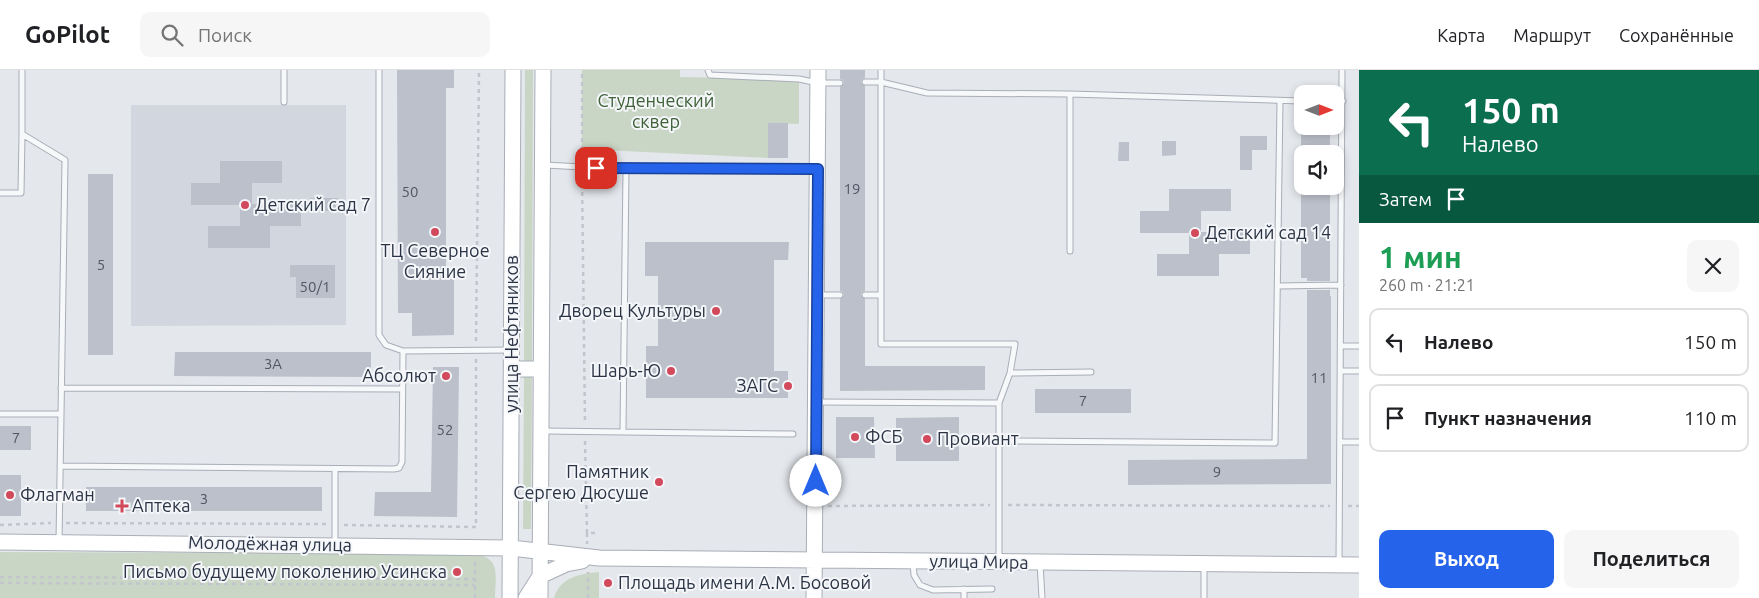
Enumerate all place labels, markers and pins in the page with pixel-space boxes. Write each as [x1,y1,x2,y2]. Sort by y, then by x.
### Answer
pin [575,147,617,189]
place label: Детский сад 7 [255,194,371,214]
marker: Детский сад 7 [239,199,251,211]
place label: Детский сад 14 [1205,222,1331,242]
marker: ТЦ Северное Сияние [429,226,441,238]
marker: Детский сад 14 [1189,227,1201,239]
place label: ТЦ Северное Сияние [380,240,490,281]
place label: Дворец Культуры [559,300,706,320]
marker: Дворец Культуры [710,305,722,317]
place label: Шарь-Ю [591,360,661,380]
place label: Абсолют [362,365,436,385]
marker: Шарь-Ю [665,365,677,377]
marker: Абсолют [440,370,452,382]
place label: ЗАГС [737,375,778,395]
marker: ЗАГС [782,380,794,392]
place label: ФСБ [865,426,903,446]
place label: Провиант [937,428,1019,448]
marker: ФСБ [849,431,861,443]
marker: Провиант [921,433,933,445]
place label: Памятник Сергею Дюсуше [513,461,649,502]
marker: Памятник Сергею Дюсуше [653,476,665,488]
place label: Флагман [20,484,95,504]
marker: Флагман [4,489,16,501]
place label: Аптека [132,495,190,515]
marker: Аптека [116,500,128,512]
place label: Письмо будущему поколению Усинска [123,561,447,581]
marker: Письмо будущему поколению Усинска [451,566,463,578]
place label: Площадь имени А.М. Босовой [618,572,871,592]
marker: Площадь имени А.М. Босовой [602,577,614,589]

